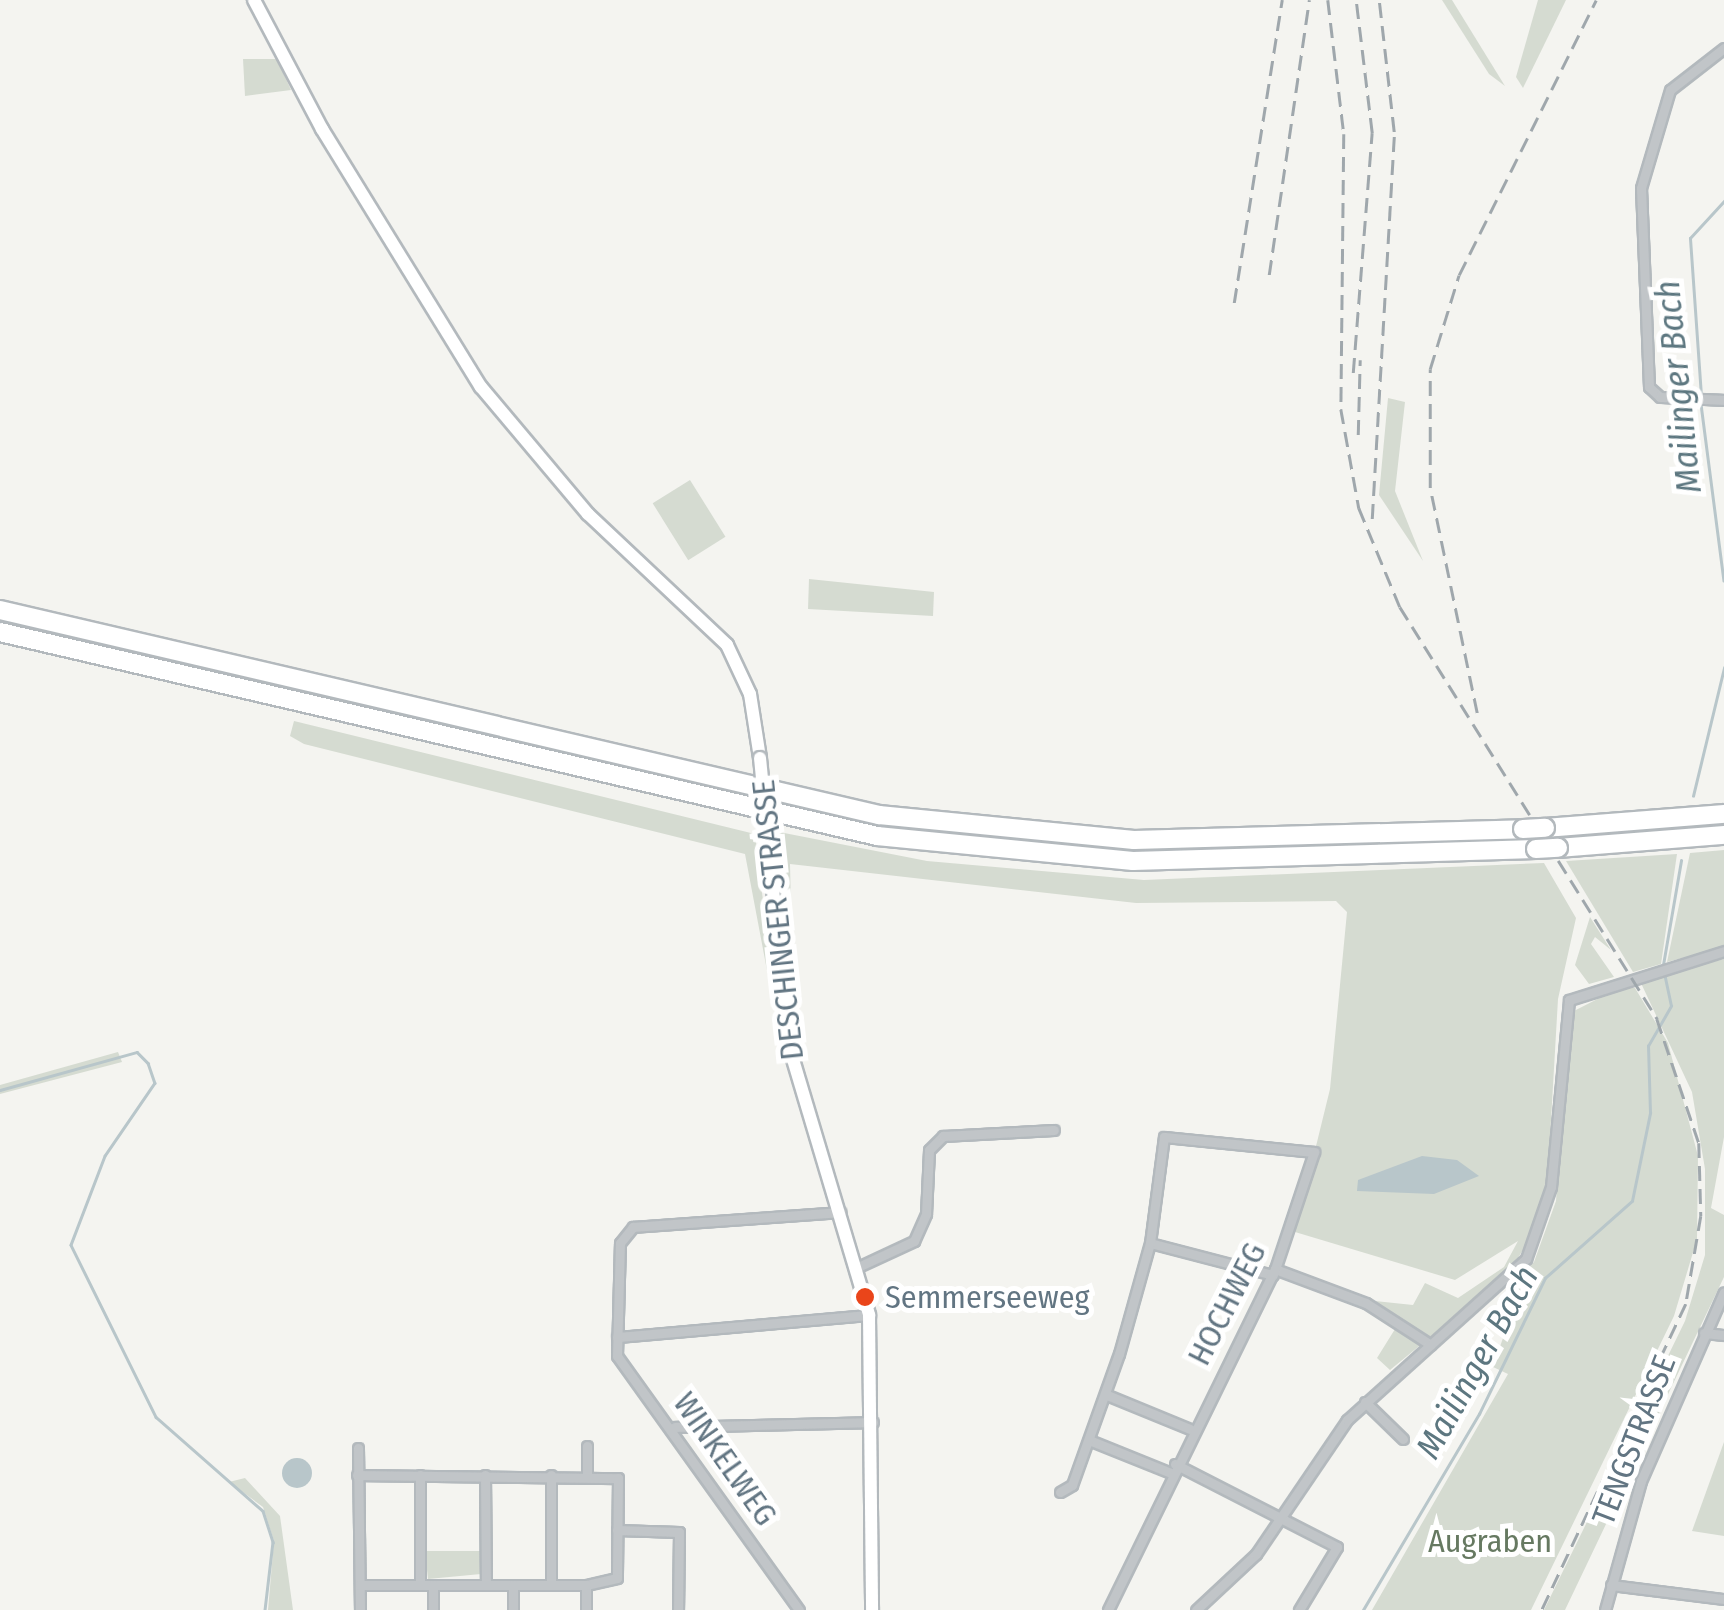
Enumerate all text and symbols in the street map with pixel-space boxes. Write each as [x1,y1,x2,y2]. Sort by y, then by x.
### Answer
water label: Mailinger Bach [1646,279,1710,495]
street label: DESCHINGER STRASSE [744,778,812,1062]
street label: HOCHWEG [1180,1236,1274,1372]
water label: Mailinger Bach [1407,1258,1547,1466]
place label: Semmerseeweg [885,1278,1090,1316]
marker: Semmerseeweg [854,1286,876,1308]
street label: TENGSTRASSE [1584,1350,1684,1530]
street label: WINKELWEG [665,1385,785,1533]
park label: Augraben [1428,1522,1552,1560]

